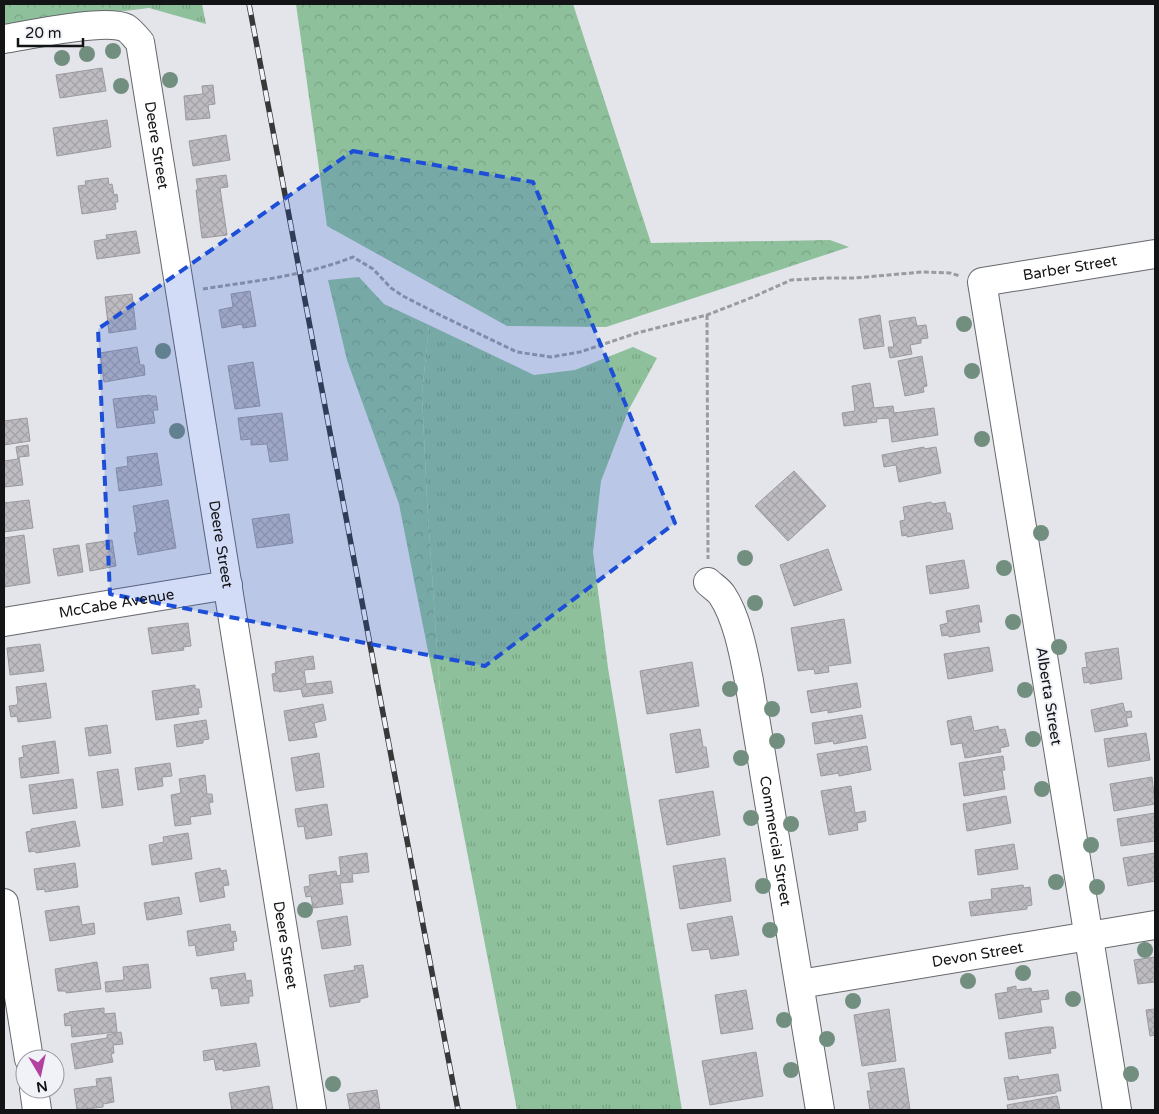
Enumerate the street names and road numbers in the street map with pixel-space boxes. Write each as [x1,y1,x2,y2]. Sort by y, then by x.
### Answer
street label: Deere Street [141,100,173,191]
street label: Barber Street [1022,251,1119,284]
street label: Deere Street [205,499,237,590]
street label: McCabe Avenue [57,585,175,622]
street label: Alberta Street [1032,645,1066,747]
street label: Commercial Street [756,775,795,908]
street label: Deere Street [269,900,301,991]
street label: Devon Street [931,938,1025,971]

